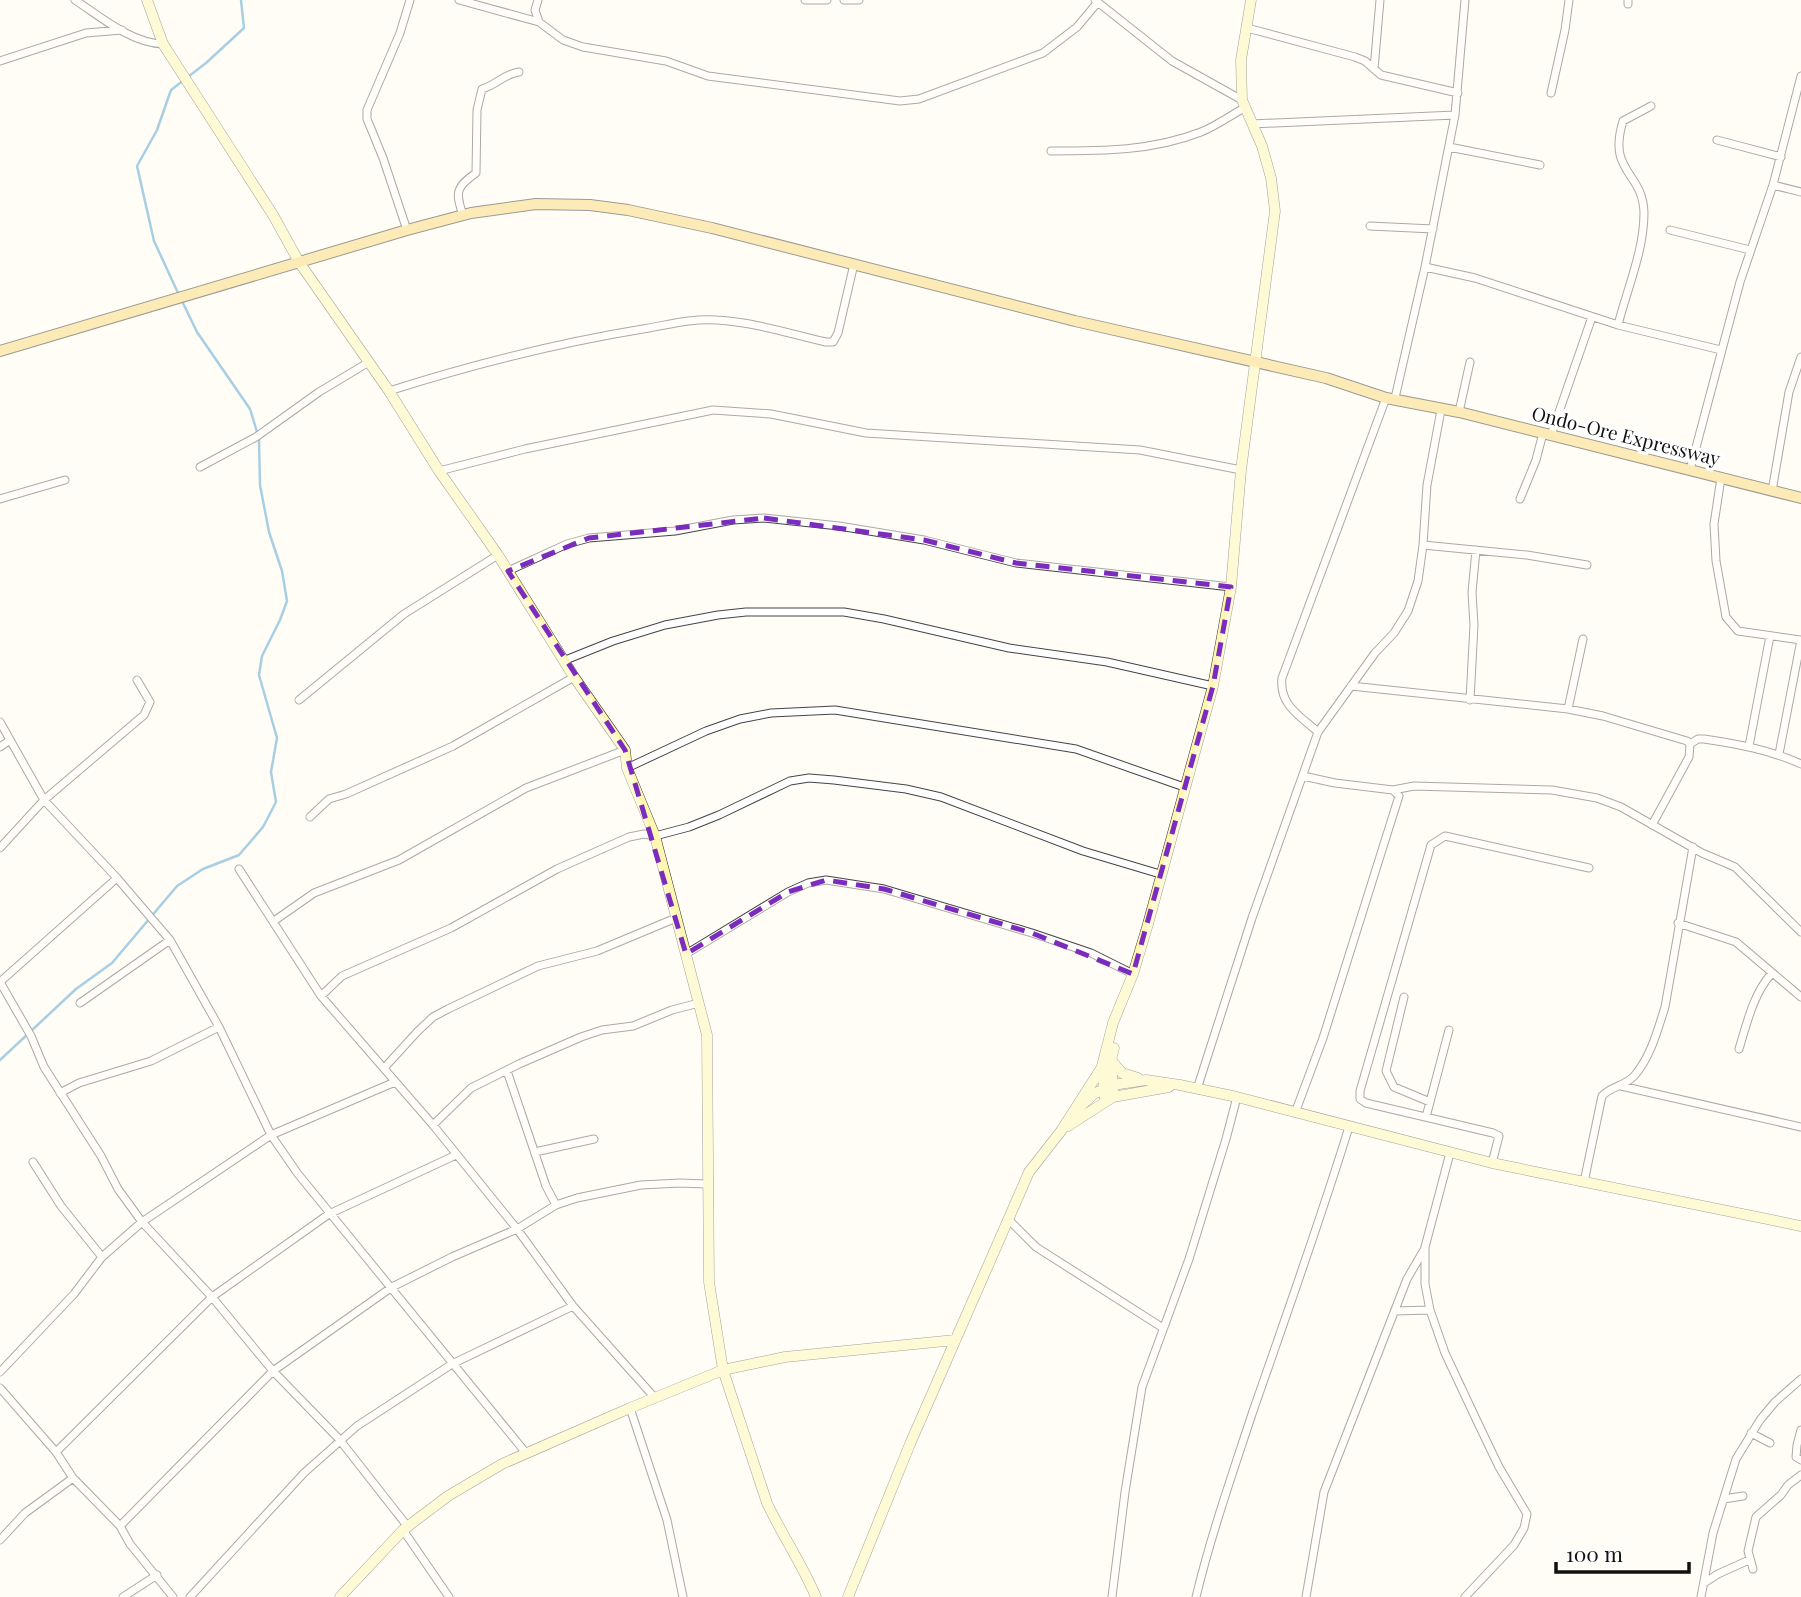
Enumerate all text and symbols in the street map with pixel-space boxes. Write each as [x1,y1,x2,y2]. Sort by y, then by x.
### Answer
street label: Ondo-Ore Expressway [1529,399,1724,471]
scale bar [1556,1530,1689,1574]
text: 100 m [1566,1539,1623,1567]

